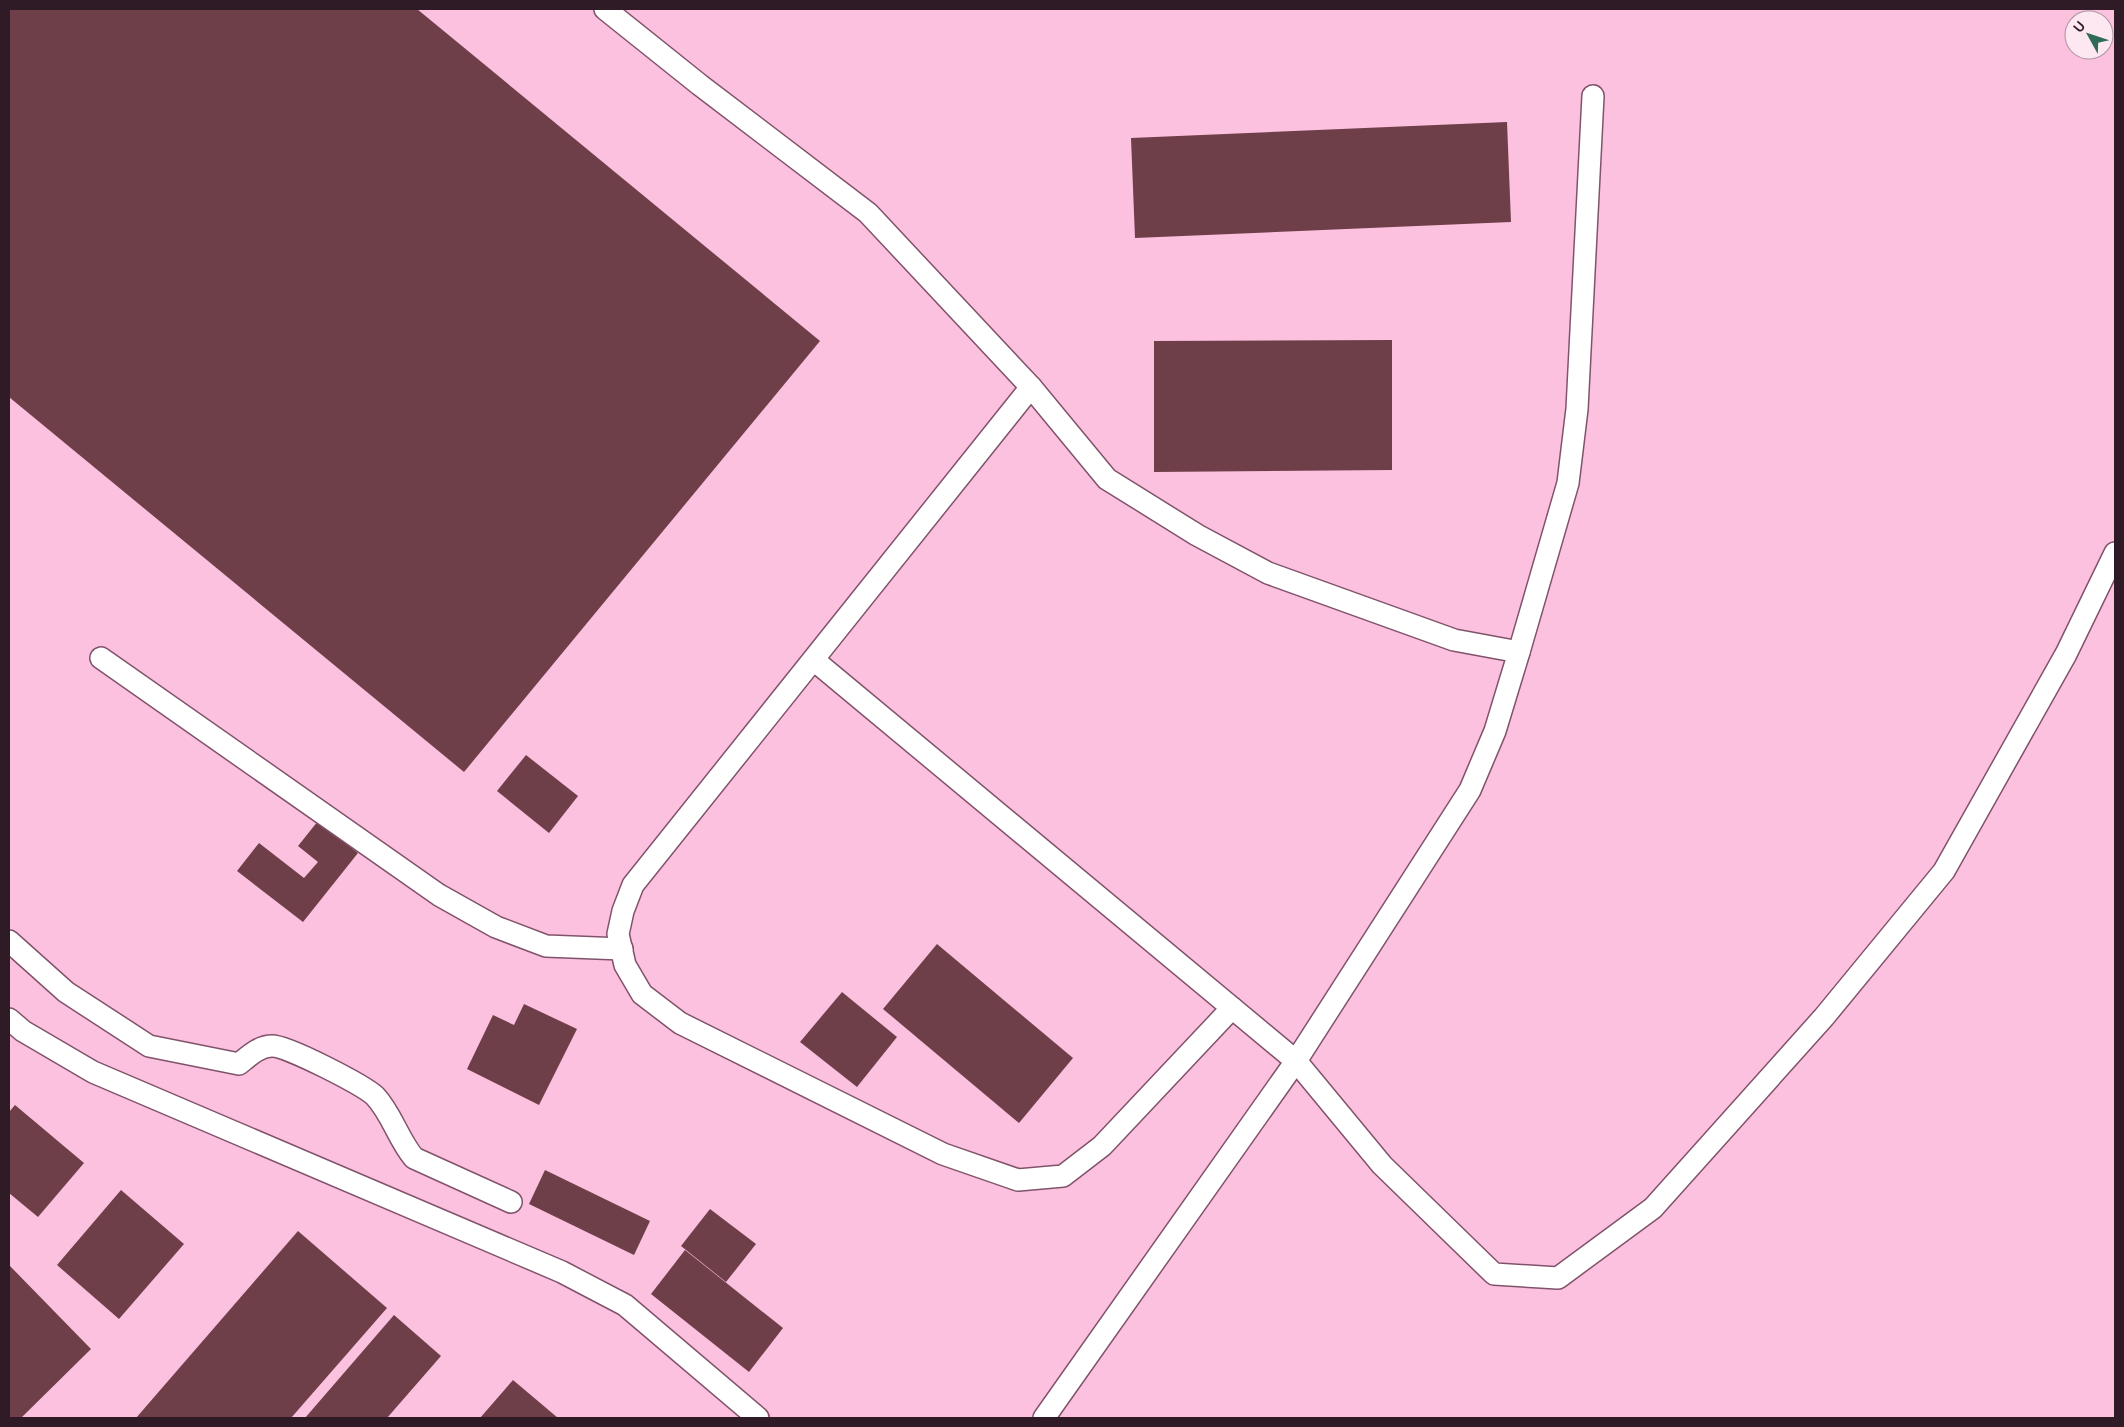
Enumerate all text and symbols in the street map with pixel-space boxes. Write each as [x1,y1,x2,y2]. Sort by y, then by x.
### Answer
north arrow [2064,10,2114,60]
text: U [2070,18,2090,37]

